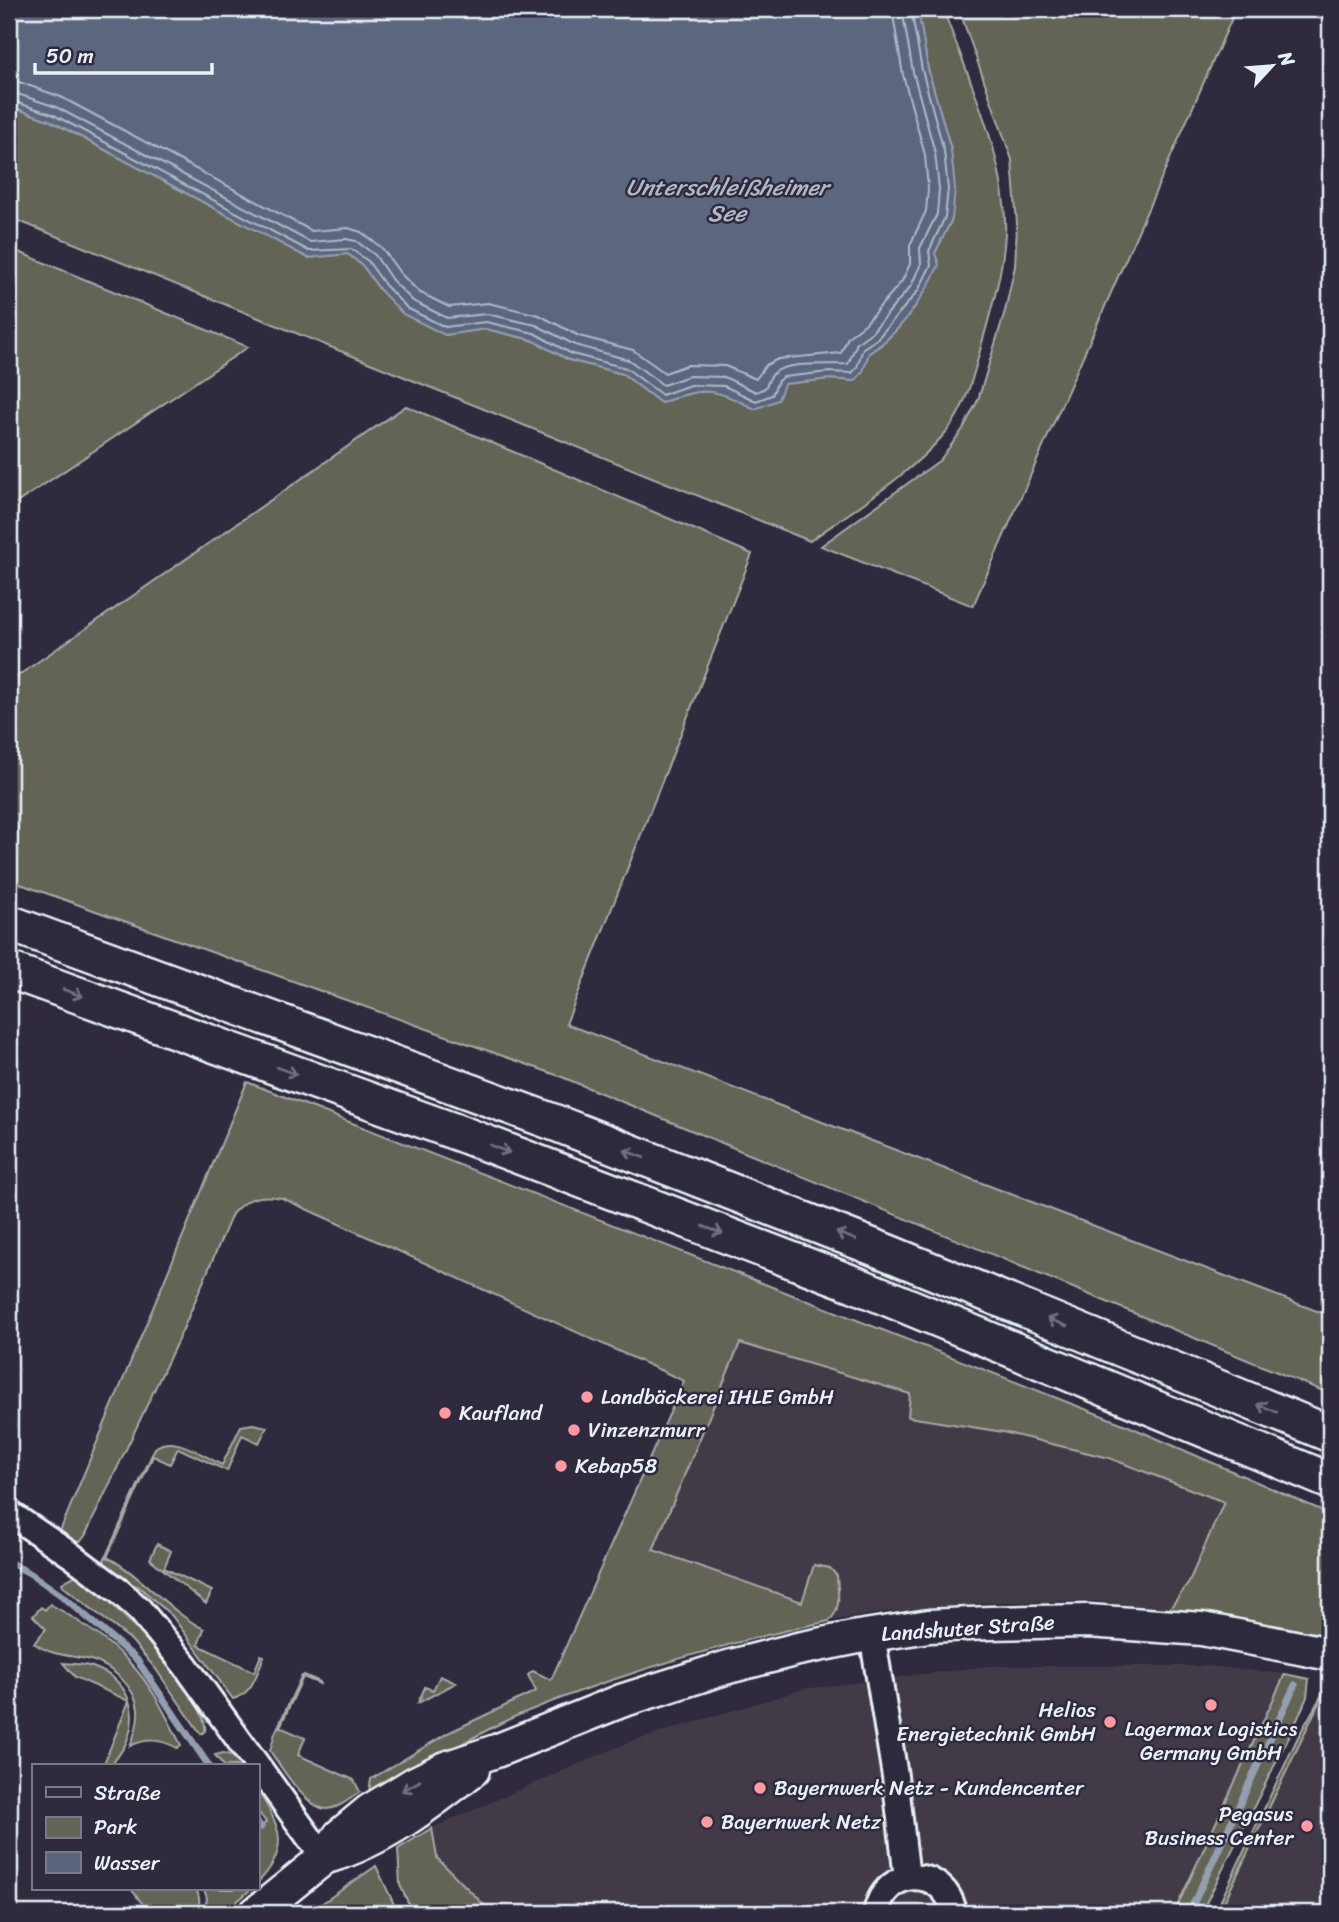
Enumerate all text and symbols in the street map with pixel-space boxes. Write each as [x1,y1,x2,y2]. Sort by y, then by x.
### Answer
scale bar [35,32,212,76]
north arrow [1238,32,1308,102]
text: 50 m [46,37,94,75]
text: N [1269,45,1305,73]
water label: Unterschleißheimer See [626,167,833,234]
one-way arrow [62,988,84,1000]
one-way arrow [275,1066,297,1078]
one-way arrow [489,1144,511,1157]
one-way arrow [623,1146,645,1159]
one-way arrow [702,1225,723,1238]
one-way arrow [835,1229,857,1242]
one-way arrow [1046,1314,1068,1327]
place label: Landbäckerei IHLE GmbH [601,1378,834,1416]
marker: Landbäckerei IHLE GmbH [579,1389,595,1405]
place label: Kaufland [459,1394,544,1432]
one-way arrow [1257,1401,1278,1414]
marker: Kaufland [437,1405,453,1421]
place label: Vinzenzmurr [588,1411,706,1449]
marker: Vinzenzmurr [566,1422,582,1438]
place label: Kebap58 [575,1447,658,1485]
marker: Kebap58 [553,1458,569,1474]
street label: Landshuter Straße [880,1603,1056,1653]
place label: Helios Energietechnik GmbH [896,1691,1096,1753]
marker: Lagermax Logistics Germany GmbH [1203,1697,1219,1713]
place label: Lagermax Logistics Germany GmbH [1125,1710,1298,1772]
marker: Helios Energietechnik GmbH [1102,1714,1118,1730]
legend [32,1764,259,1890]
place label: Bayernwerk Netz - Kundencenter [774,1769,1085,1807]
text: Straße [94,1774,161,1812]
one-way arrow [401,1779,421,1793]
marker: Bayernwerk Netz - Kundencenter [752,1780,768,1796]
place label: Pegasus Business Center [1145,1795,1294,1857]
place label: Bayernwerk Netz [721,1803,882,1841]
text: Park [94,1808,137,1846]
marker: Bayernwerk Netz [699,1814,715,1830]
marker: Pegasus Business Center [1299,1818,1315,1834]
text: Wasser [94,1844,161,1882]

